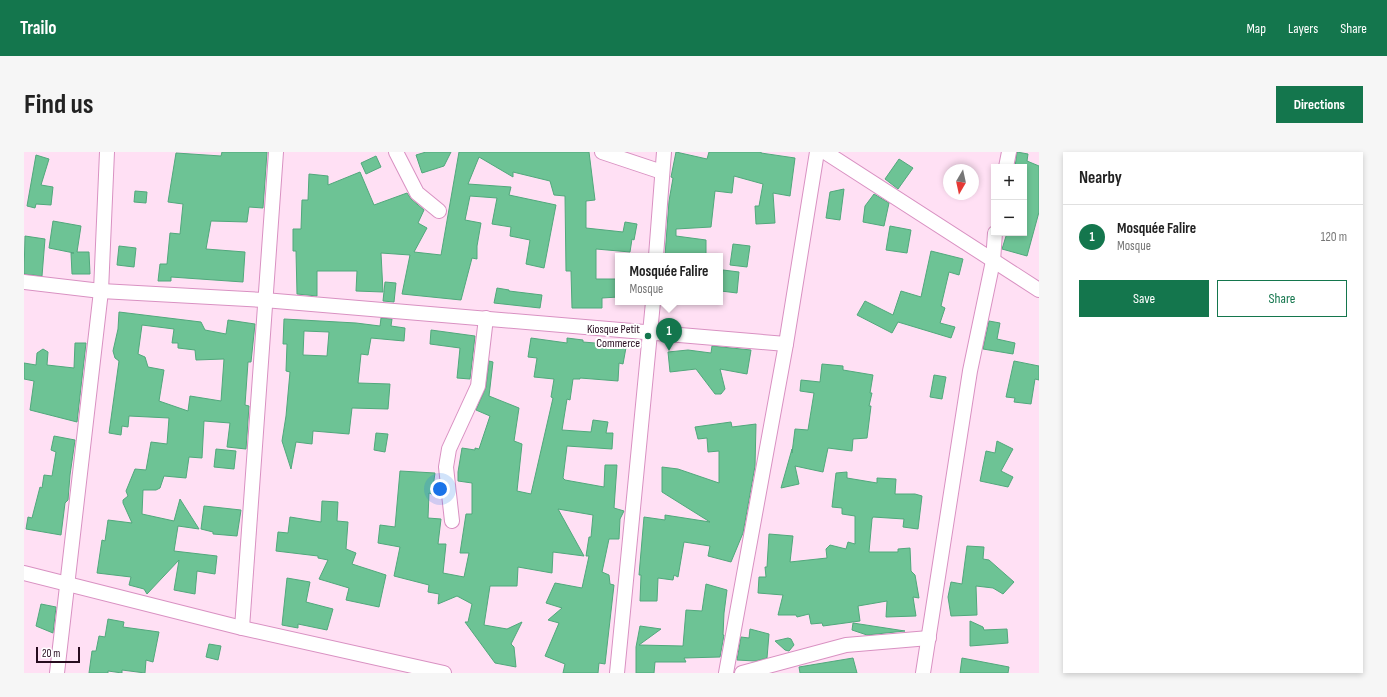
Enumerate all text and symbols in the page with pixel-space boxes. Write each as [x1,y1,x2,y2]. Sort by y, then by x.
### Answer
text: Trailo [20,17,57,40]
text: Map [1246,20,1266,37]
text: Layers [1288,20,1318,37]
text: Share [1340,20,1367,37]
button: Directions [1276,86,1363,123]
text: Find us [24,88,93,121]
north arrow [943,164,979,200]
map controls [991,164,1027,236]
button: + [991,164,1027,200]
text: Nearby [1079,168,1122,188]
button: − [991,200,1027,236]
text: Mosquée Falire [1117,219,1196,238]
text: 1 [1089,229,1095,245]
text: 120 m [1321,229,1347,245]
text: Mosque [1117,238,1151,254]
popup [615,253,723,305]
text: Mosquée Falire [629,262,709,281]
button: Save [1079,280,1209,317]
button: Share [1217,280,1347,317]
text: Mosque [629,281,663,297]
pin: 1 [656,318,682,351]
place label: Kiosque Petit Commerce [587,322,640,351]
marker: Kiosque Petit Commerce [643,331,653,341]
your location [430,479,450,499]
scale bar [36,645,80,664]
text: 20 m [42,647,60,660]

